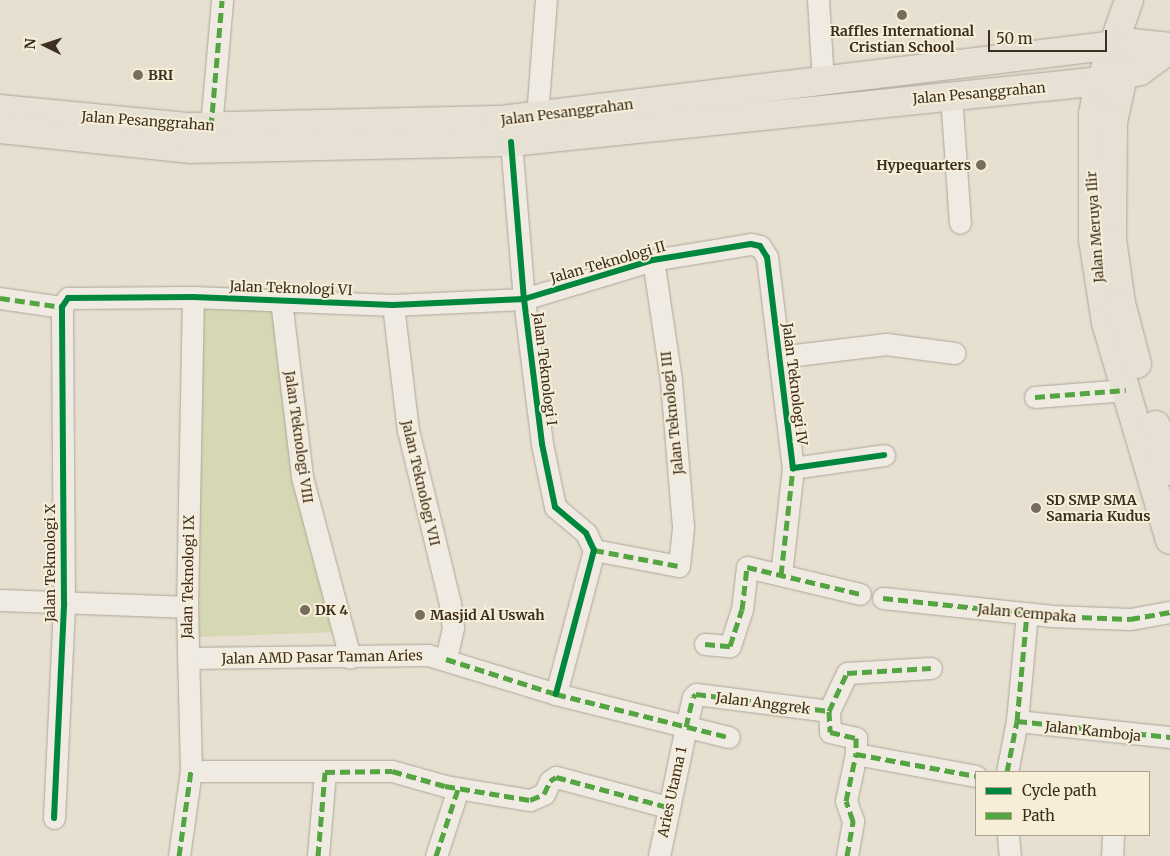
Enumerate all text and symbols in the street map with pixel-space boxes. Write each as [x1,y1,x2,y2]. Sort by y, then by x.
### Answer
marker: Raffles International Cristian School [896,9,908,21]
north arrow [20,20,70,70]
scale bar [990,20,1109,52]
place label: Raffles International Cristian School [830,23,974,56]
text: 50 m [996,29,1033,48]
text: N [21,38,39,50]
place label: BRI [148,67,173,83]
marker: BRI [132,69,144,81]
street label: Jalan Pesanggrahan [912,79,1046,107]
street label: Jalan Pesanggrahan [500,96,634,128]
street label: Jalan Pesanggrahan [81,108,215,134]
place label: Hypequarters [876,157,971,173]
marker: Hypequarters [975,159,987,171]
street label: Jalan Meruya Ilir [1083,171,1107,283]
street label: Jalan Teknologi II [548,238,668,286]
street label: Jalan Teknologi VI [229,277,353,299]
street label: Jalan Teknologi I [530,311,560,427]
street label: Jalan Teknologi IV [779,322,811,446]
street label: Jalan Teknologi III [657,350,687,476]
street label: Jalan Teknologi VIII [281,370,317,504]
street label: Jalan Teknologi VII [398,418,444,548]
place label: SD SMP SMA Samaria Kudus [1046,492,1150,524]
marker: SD SMP SMA Samaria Kudus [1030,502,1042,514]
street label: Jalan Teknologi X [42,504,58,622]
street label: Jalan Teknologi IX [179,515,197,639]
street label: Jalan Cempaka [977,600,1077,626]
place label: DK 4 [315,602,348,618]
marker: DK 4 [299,604,311,616]
place label: Masjid Al Uswah [430,607,545,623]
marker: Masjid Al Uswah [414,609,426,621]
street label: Jalan AMD Pasar Taman Aries [221,647,423,667]
street label: Jalan Anggrek [715,689,811,717]
street label: Jalan Kamboja [1044,718,1142,744]
street label: Aries Utama 1 [654,745,690,839]
legend [975,771,1150,836]
text: Cycle path [1022,781,1097,800]
text: Path [1022,806,1055,825]

